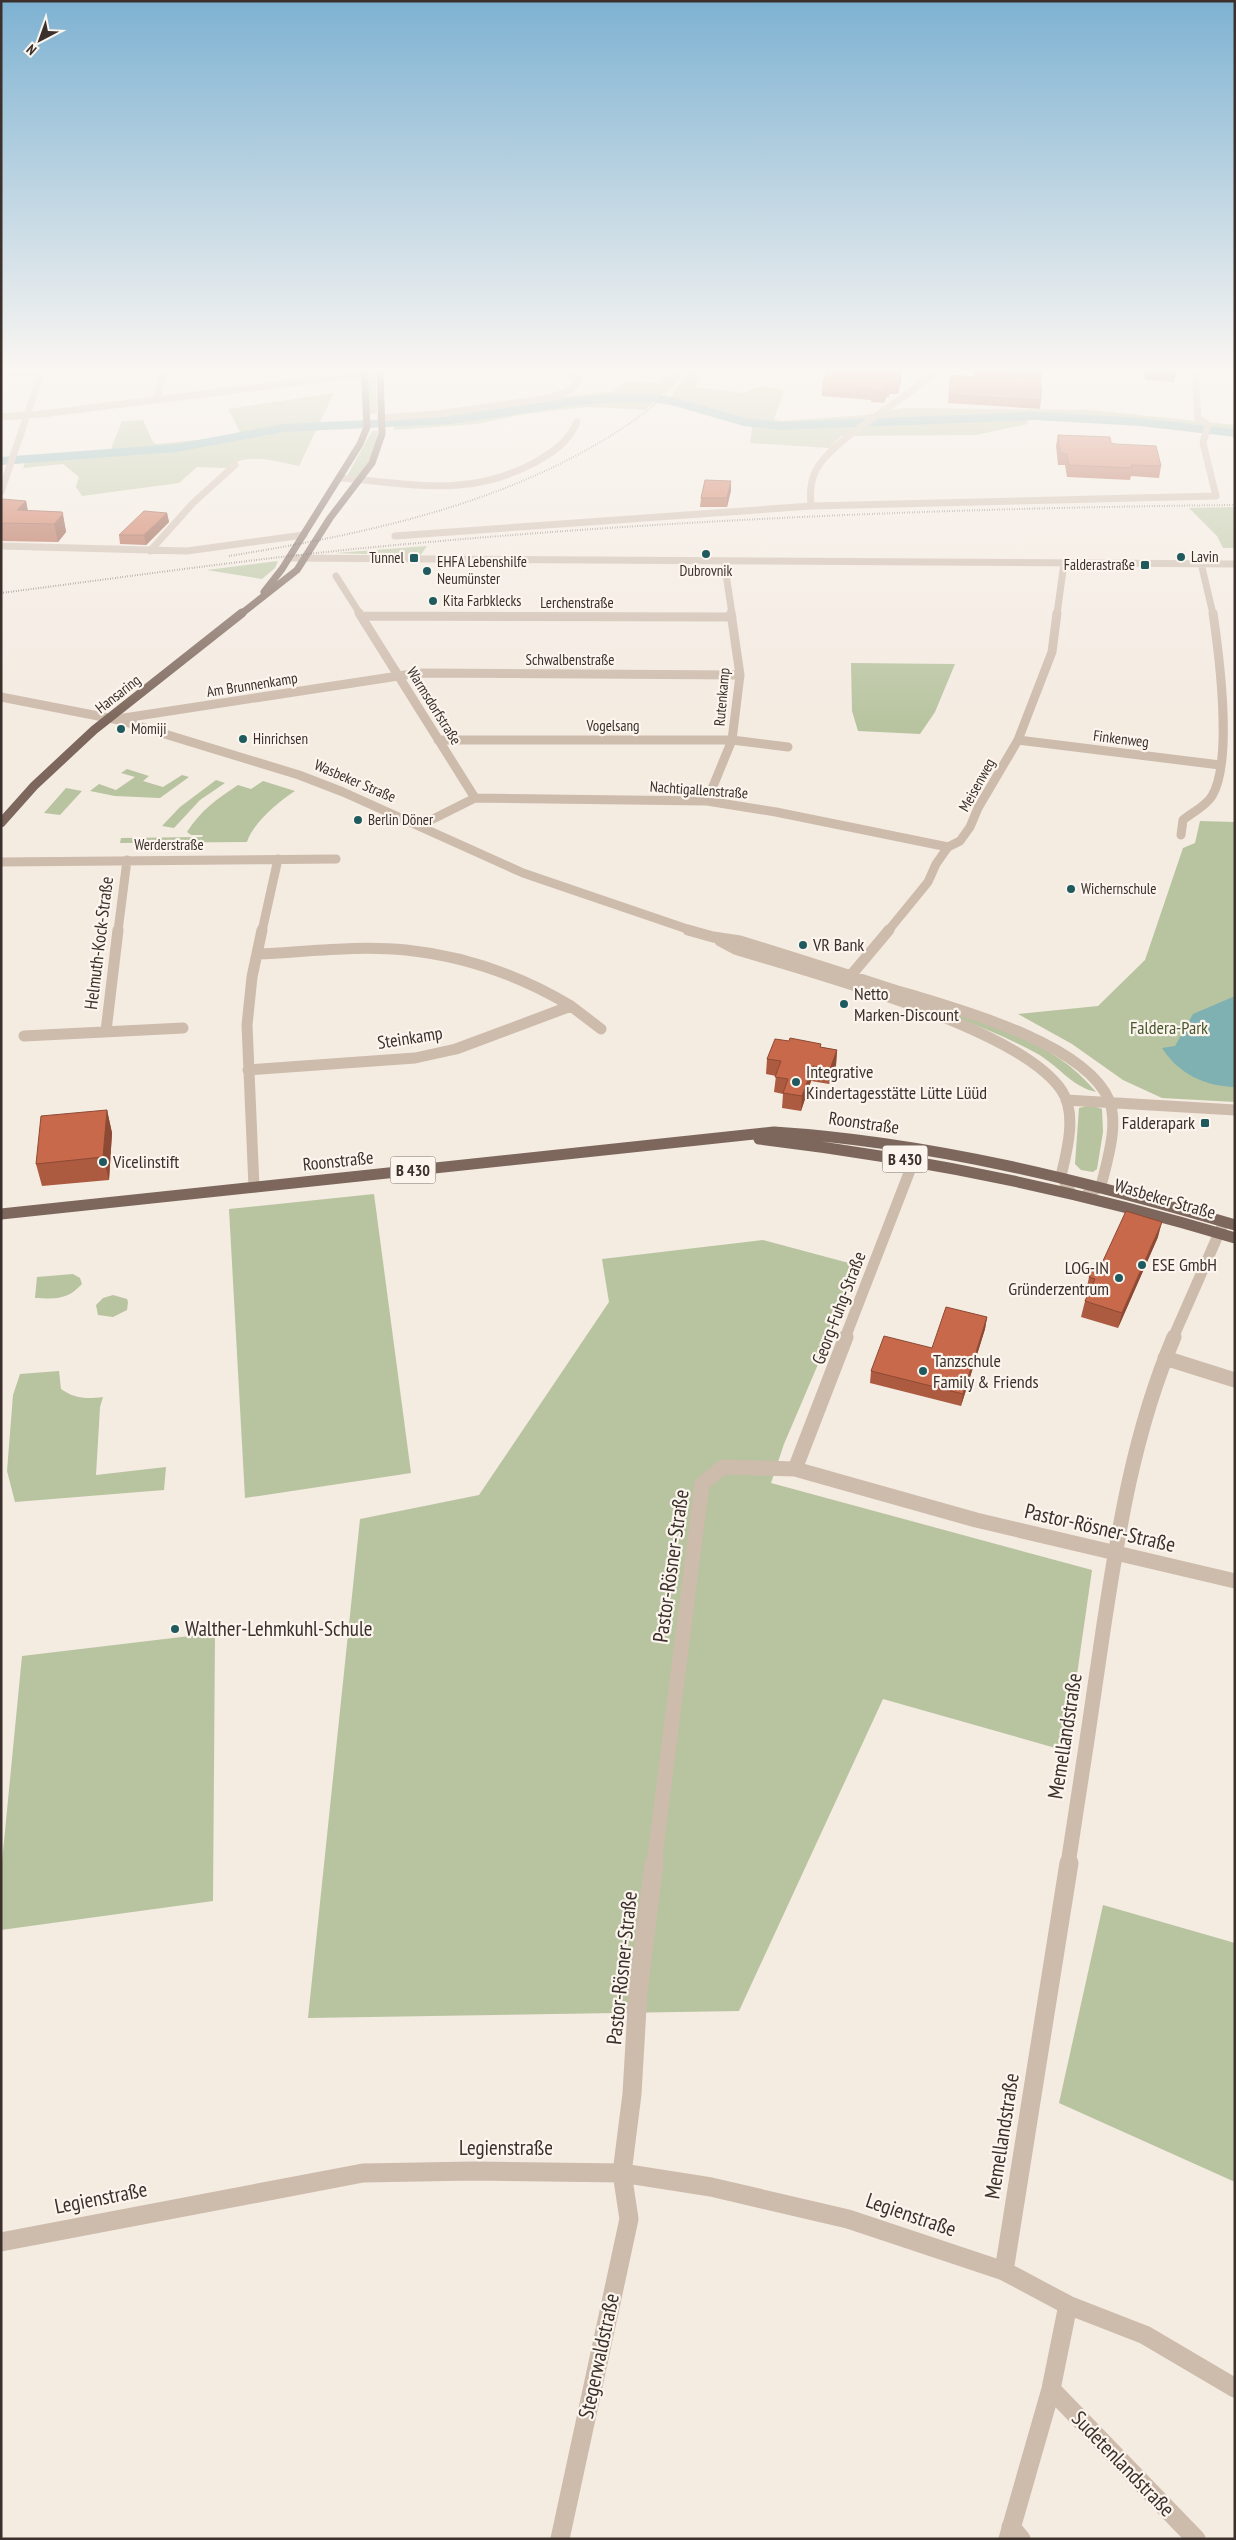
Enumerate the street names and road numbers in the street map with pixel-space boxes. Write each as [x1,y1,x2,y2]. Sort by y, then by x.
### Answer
street label: Lerchenstraße [540,593,614,612]
street label: Schwalbenstraße [526,650,614,669]
street label: Warmsdorfstraße [403,663,466,748]
street label: Rutenkamp [709,667,734,727]
street label: Am Brunnenkamp [205,668,299,701]
street label: Hansaring [91,670,144,717]
street label: Vogelsang [586,716,640,735]
street label: Finkenweg [1092,726,1150,751]
street label: Wasbeker Straße [312,755,399,806]
street label: Meisenweg [954,755,999,815]
street label: Nachtigallenstraße [649,777,749,802]
street label: Werderstraße [134,835,204,854]
street label: Helmuth-Kock-Straße [79,875,118,1011]
street label: Steinkamp [376,1021,444,1054]
street label: Roonstraße [827,1106,901,1139]
street label: Roonstraße [302,1145,374,1176]
road number: B 430 [882,1146,928,1172]
road number: B 430 [390,1156,436,1184]
street label: Wasbeker Straße [1112,1173,1218,1224]
street label: Georg-Fuhg-Straße [806,1248,871,1368]
street label: Pastor-Rösner-Straße [646,1488,695,1644]
street label: Pastor-Rösner-Straße [1022,1497,1178,1558]
street label: Memellandstraße [1041,1671,1088,1801]
street label: Pastor-Rösner-Straße [600,1890,643,2046]
street label: Memellandstraße [978,2071,1025,2201]
street label: Legienstraße [459,2134,553,2161]
street label: Legienstraße [52,2175,150,2220]
street label: Legienstraße [862,2186,960,2243]
street label: Stegerwaldstraße [572,2291,625,2421]
street label: Sudetenlandstraße [1066,2405,1181,2522]

